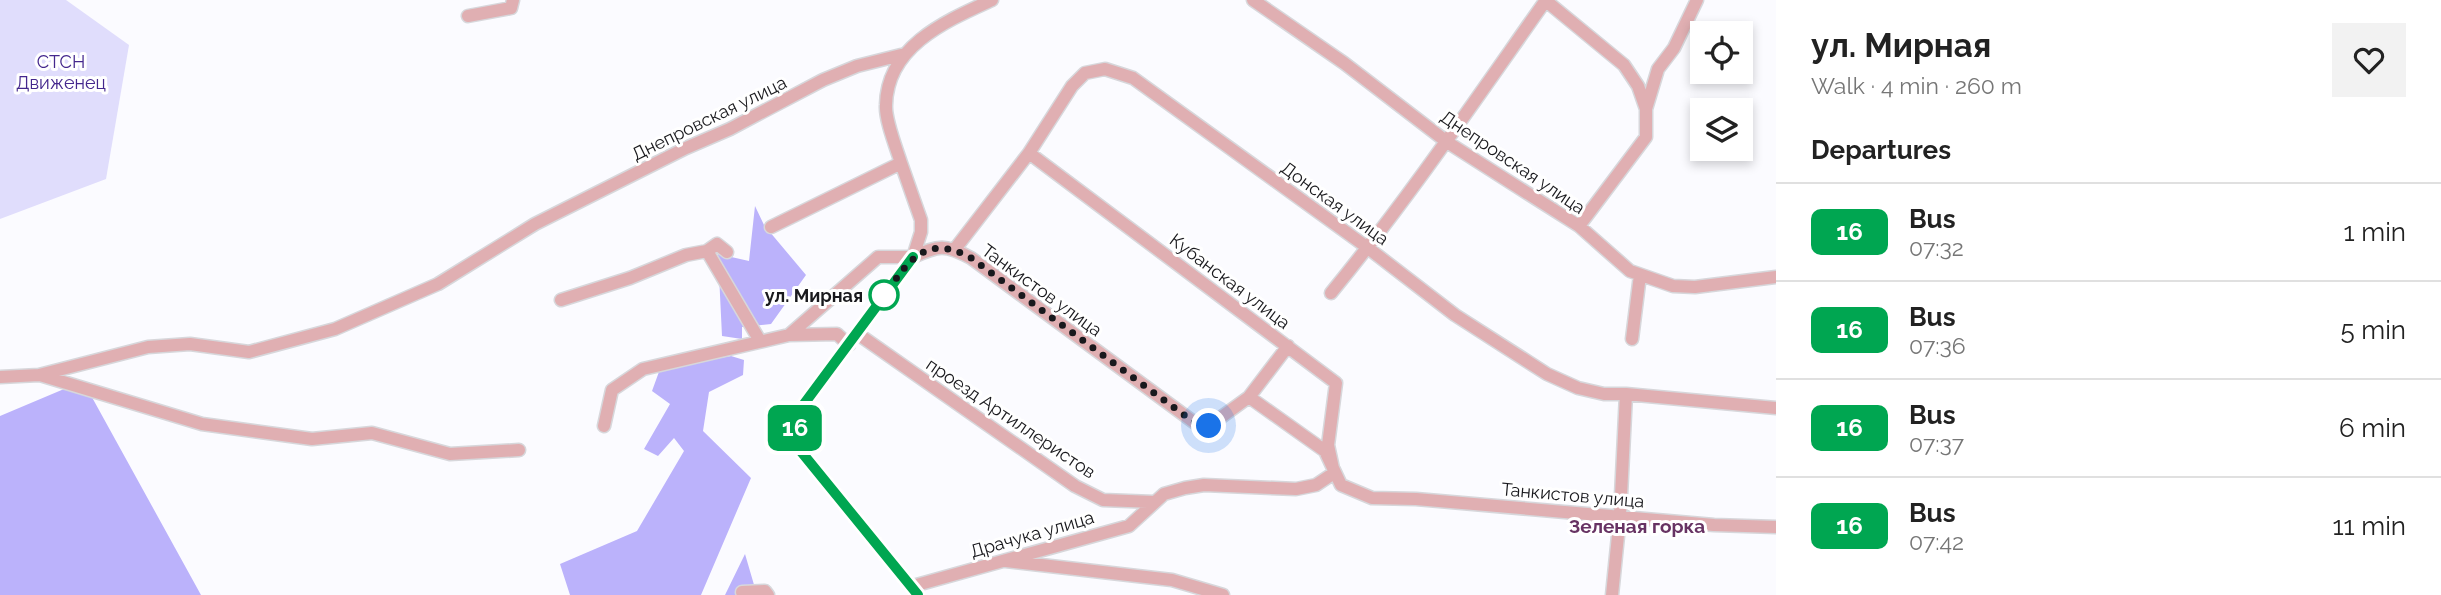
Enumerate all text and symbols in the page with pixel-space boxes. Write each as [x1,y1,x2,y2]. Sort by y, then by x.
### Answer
map controls [1690,21,1753,161]
button: locate [1690,21,1753,84]
button: heart [2332,23,2406,97]
text: ул. Мирная [1811,26,1991,65]
park label: СТСН Движенец [16,51,106,93]
street label: Днепровская улица [628,71,790,165]
text: Walk · 4 min · 260 m [1811,72,2022,99]
button: layers [1690,98,1753,161]
street label: Днепровская улица [1437,106,1589,218]
text: Departures [1811,135,1951,165]
street label: Донская улица [1277,157,1393,249]
text: Bus [1909,204,1956,234]
text: 16 [1836,217,1863,246]
text: 1 min [2344,217,2406,247]
street label: Кубанская улица [1166,229,1294,333]
text: 07:32 [1909,234,1964,261]
street label: Танкистов улица [978,239,1106,341]
marker: ул. Мирная [869,280,899,310]
place label: ул. Мирная [765,285,863,306]
text: Bus [1909,302,1956,332]
text: 16 [1836,315,1863,344]
text: 5 min [2340,315,2406,345]
text: 07:36 [1909,332,1966,359]
street label: проезд Артиллеристов [922,354,1100,482]
text: Bus [1909,400,1956,430]
line badge: 16 [764,405,826,451]
your location [1191,408,1226,443]
text: 16 [782,413,808,442]
text: 16 [1836,413,1863,442]
text: 6 min [2339,413,2406,443]
text: 07:37 [1909,430,1964,457]
street label: Танкистов улица [1501,478,1645,512]
text: Bus [1909,498,1956,528]
street label: Драчука улица [968,506,1096,562]
text: 16 [1836,511,1863,540]
text: 11 min [2332,511,2406,541]
district label: Зеленая горка [1569,515,1705,537]
text: 07:42 [1909,528,1964,555]

